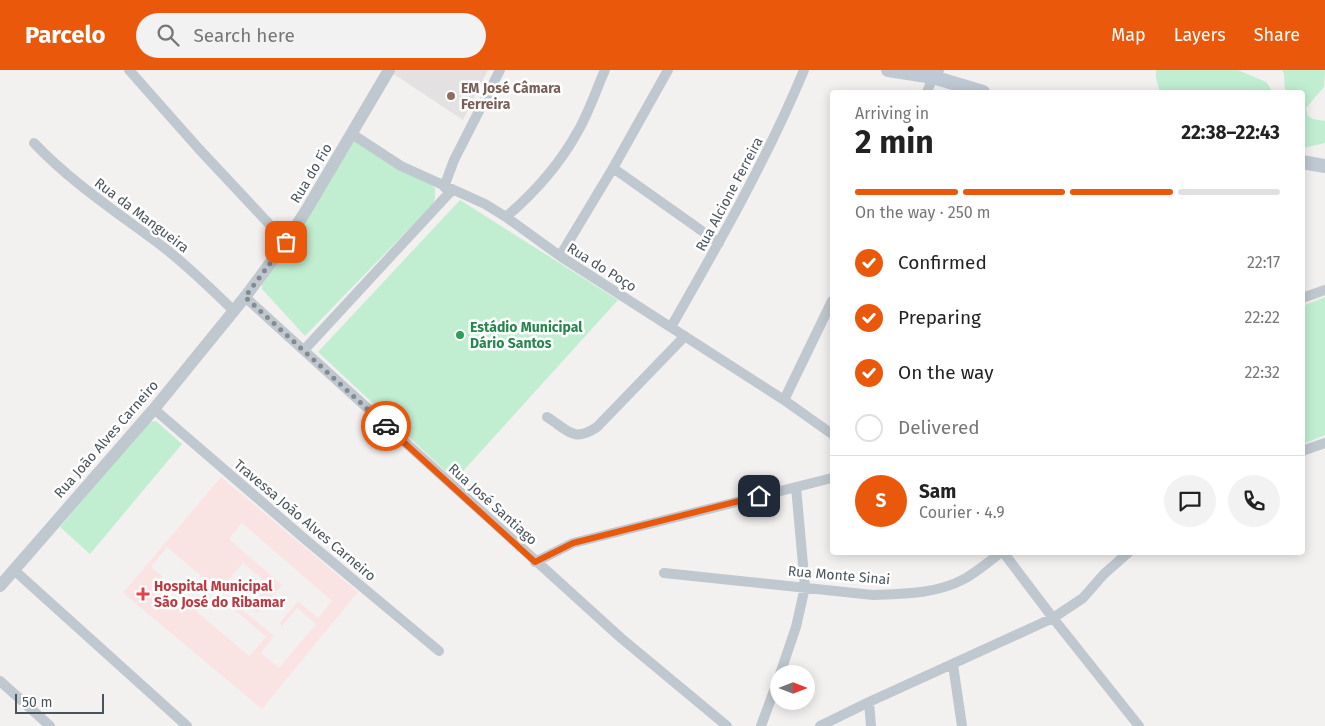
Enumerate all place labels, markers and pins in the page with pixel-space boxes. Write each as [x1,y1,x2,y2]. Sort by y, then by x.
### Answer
place label: EM José Câmara Ferreira [461,80,561,113]
marker: EM José Câmara Ferreira [445,90,457,102]
pin [265,221,307,263]
place label: Estádio Municipal Dário Santos [470,319,583,352]
marker: Estádio Municipal Dário Santos [454,329,466,341]
pin [738,475,780,517]
place label: Hospital Municipal São José do Ribamar [154,578,285,611]
marker: Hospital Municipal São José do Ribamar [136,587,150,601]

